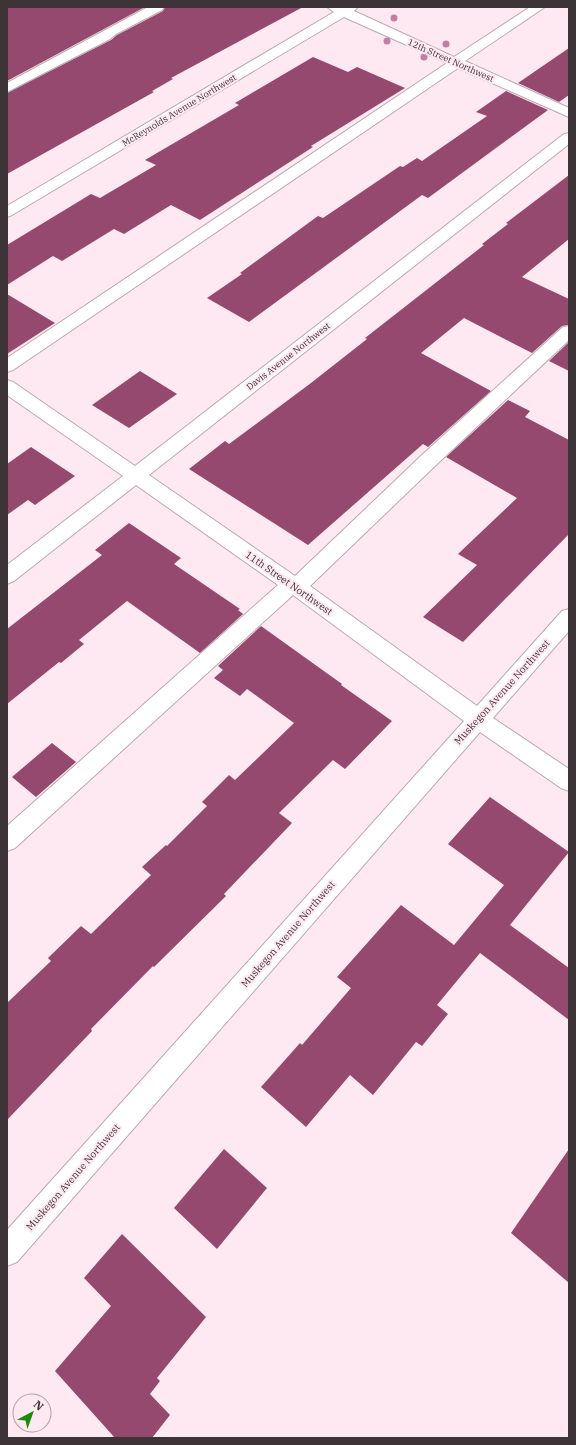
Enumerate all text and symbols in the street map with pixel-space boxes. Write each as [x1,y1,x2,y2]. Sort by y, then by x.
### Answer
street label: 12th Street Northwest [406,36,496,84]
street label: McReynolds Avenue Northwest [120,71,238,149]
street label: Davis Avenue Northwest [244,320,332,392]
street label: 11th Street Northwest [243,548,335,618]
street label: Muskegon Avenue Northwest [451,636,553,747]
street label: Muskegon Avenue Northwest [238,878,338,990]
street label: Muskegon Avenue Northwest [23,1121,123,1233]
north arrow [12,1393,52,1433]
text: N [31,1397,47,1414]

